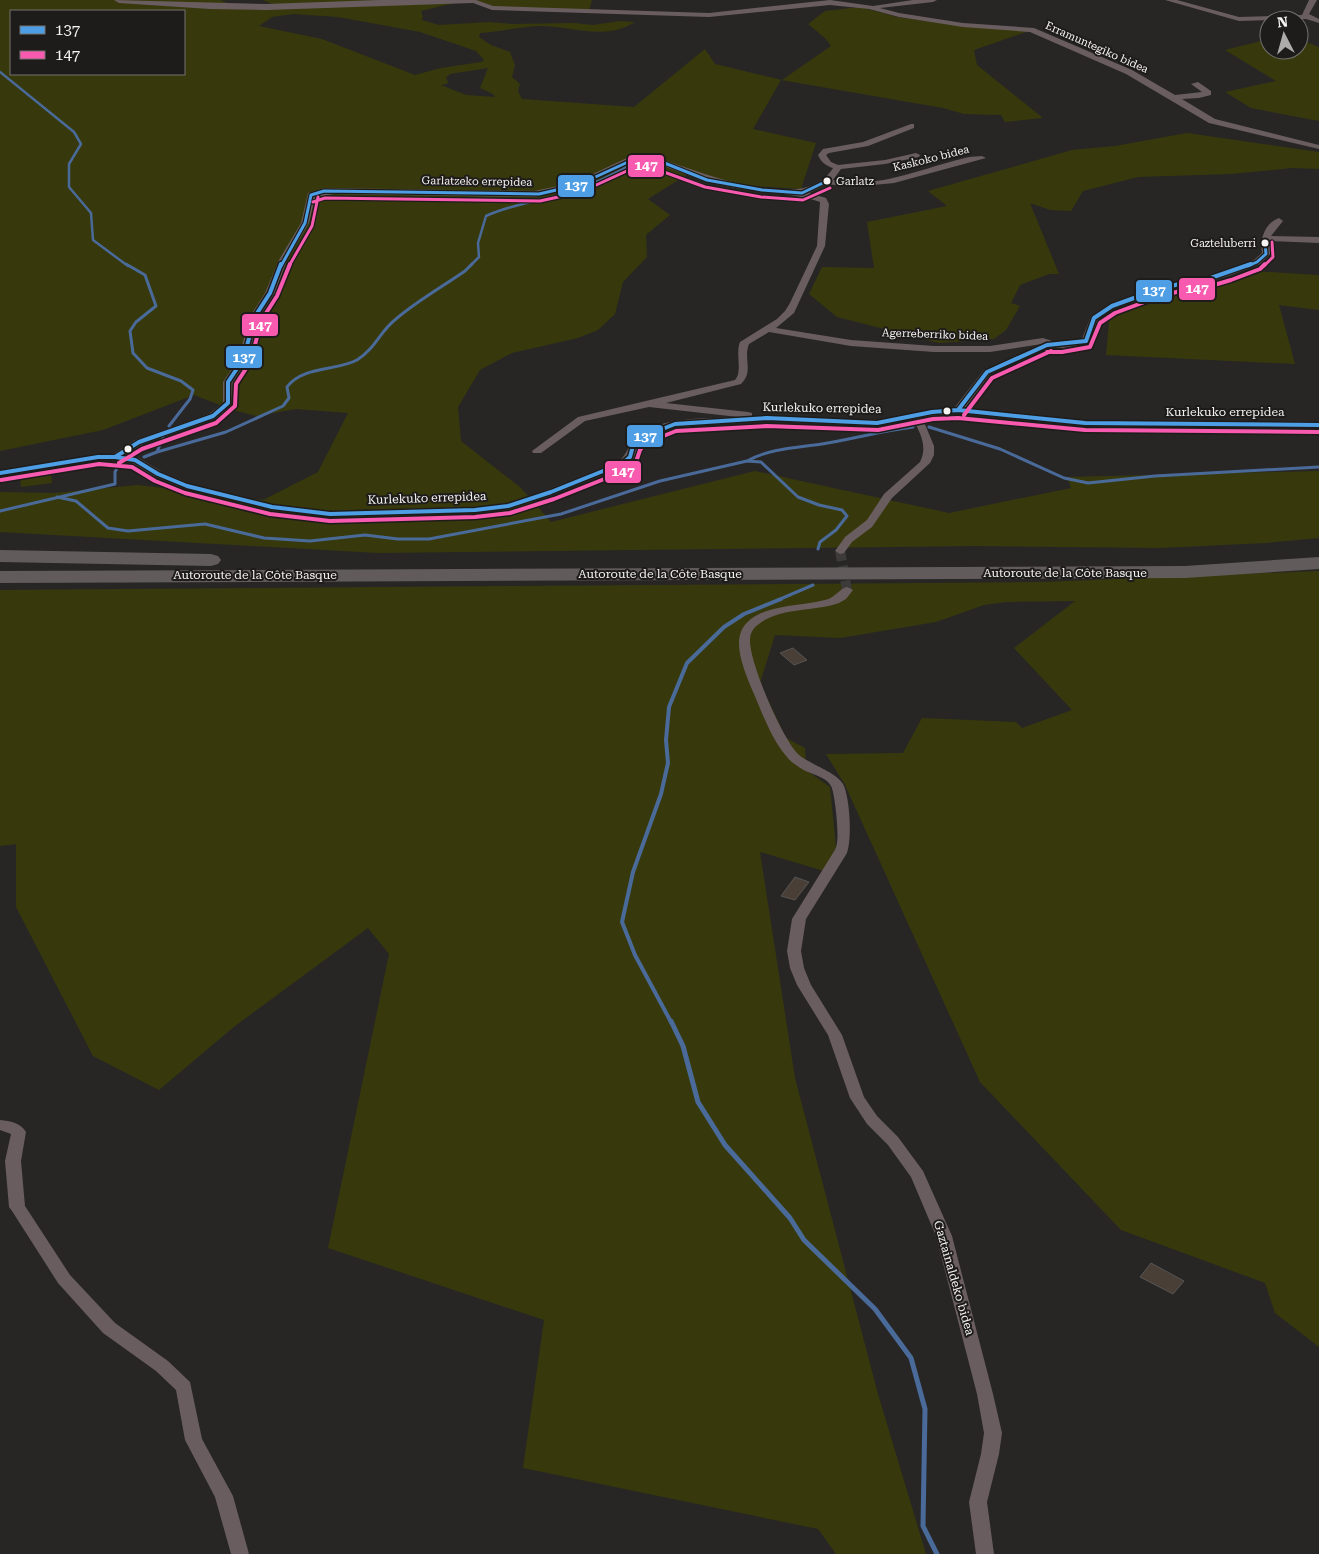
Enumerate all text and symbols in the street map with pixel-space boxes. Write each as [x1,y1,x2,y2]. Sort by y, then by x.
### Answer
legend [10,10,185,75]
north arrow [1259,10,1309,60]
text: N [1276,14,1289,31]
street label: Erramuntegiko bidea [1043,19,1150,76]
text: 137 [55,21,80,39]
text: 147 [55,46,80,64]
street label: Kaskoko bidea [892,143,971,174]
line badge: 147 [627,154,665,178]
text: 147 [634,157,658,173]
street label: Garlatzeko errepidea [422,174,532,189]
line badge: 137 [557,174,595,198]
place label: Garlatz [836,175,874,188]
marker: Garlatz [822,176,832,186]
text: 137 [564,177,588,193]
place label: Gazteluberri [1190,237,1256,250]
marker: Gazteluberri [1260,238,1270,248]
line badge: 147 [1178,277,1216,301]
line badge: 137 [1135,279,1173,303]
text: 147 [1185,280,1209,296]
text: 137 [1142,282,1166,298]
line badge: 147 [241,313,279,337]
text: 147 [248,317,272,333]
street label: Agerreberriko bidea [882,326,988,343]
line badge: 137 [225,345,263,369]
text: 137 [232,349,256,365]
street label: Kurlekuko errepidea [762,400,882,416]
street label: Kurlekuko errepidea [1166,405,1285,419]
unlabelled marker [942,406,952,416]
line badge: 137 [626,424,664,448]
text: 137 [633,428,657,444]
unlabelled marker [123,444,133,454]
line badge: 147 [604,460,642,484]
text: 147 [611,463,635,479]
street label: Kurlekuko errepidea [367,489,487,507]
street label: Autoroute de la Côte Basque [983,566,1147,580]
street label: Autoroute de la Côte Basque [578,567,742,581]
street label: Autoroute de la Côte Basque [173,568,337,582]
street label: Gaztainaldeko bidea [931,1219,977,1337]

